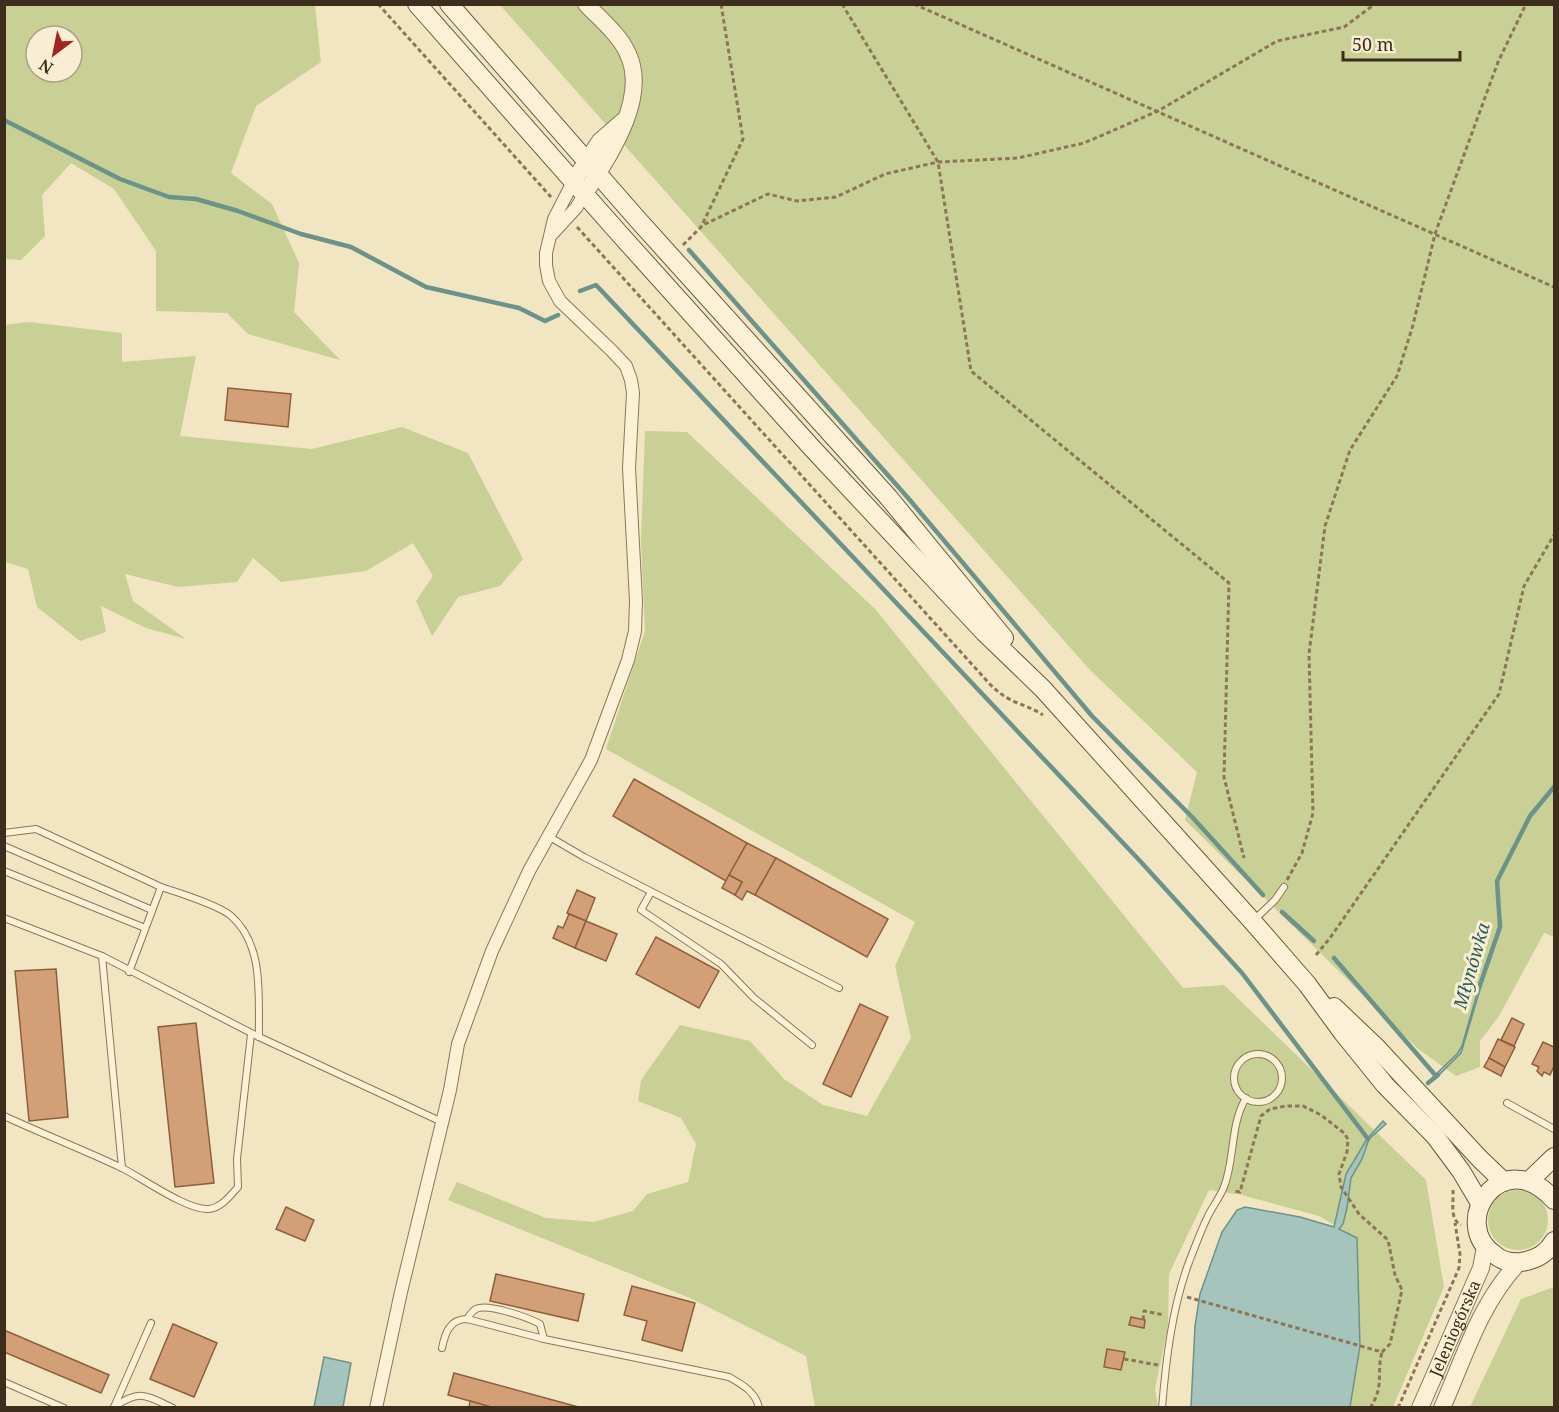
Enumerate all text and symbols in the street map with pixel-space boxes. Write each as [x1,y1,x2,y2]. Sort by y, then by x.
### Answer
north arrow [24,24,84,84]
scale bar [1343,24,1460,62]
text: 50 m [1352,32,1394,56]
text: N [35,54,57,79]
water label: Młynówka [1447,919,1495,1013]
street label: Jeleniogórska [1424,1276,1485,1381]

